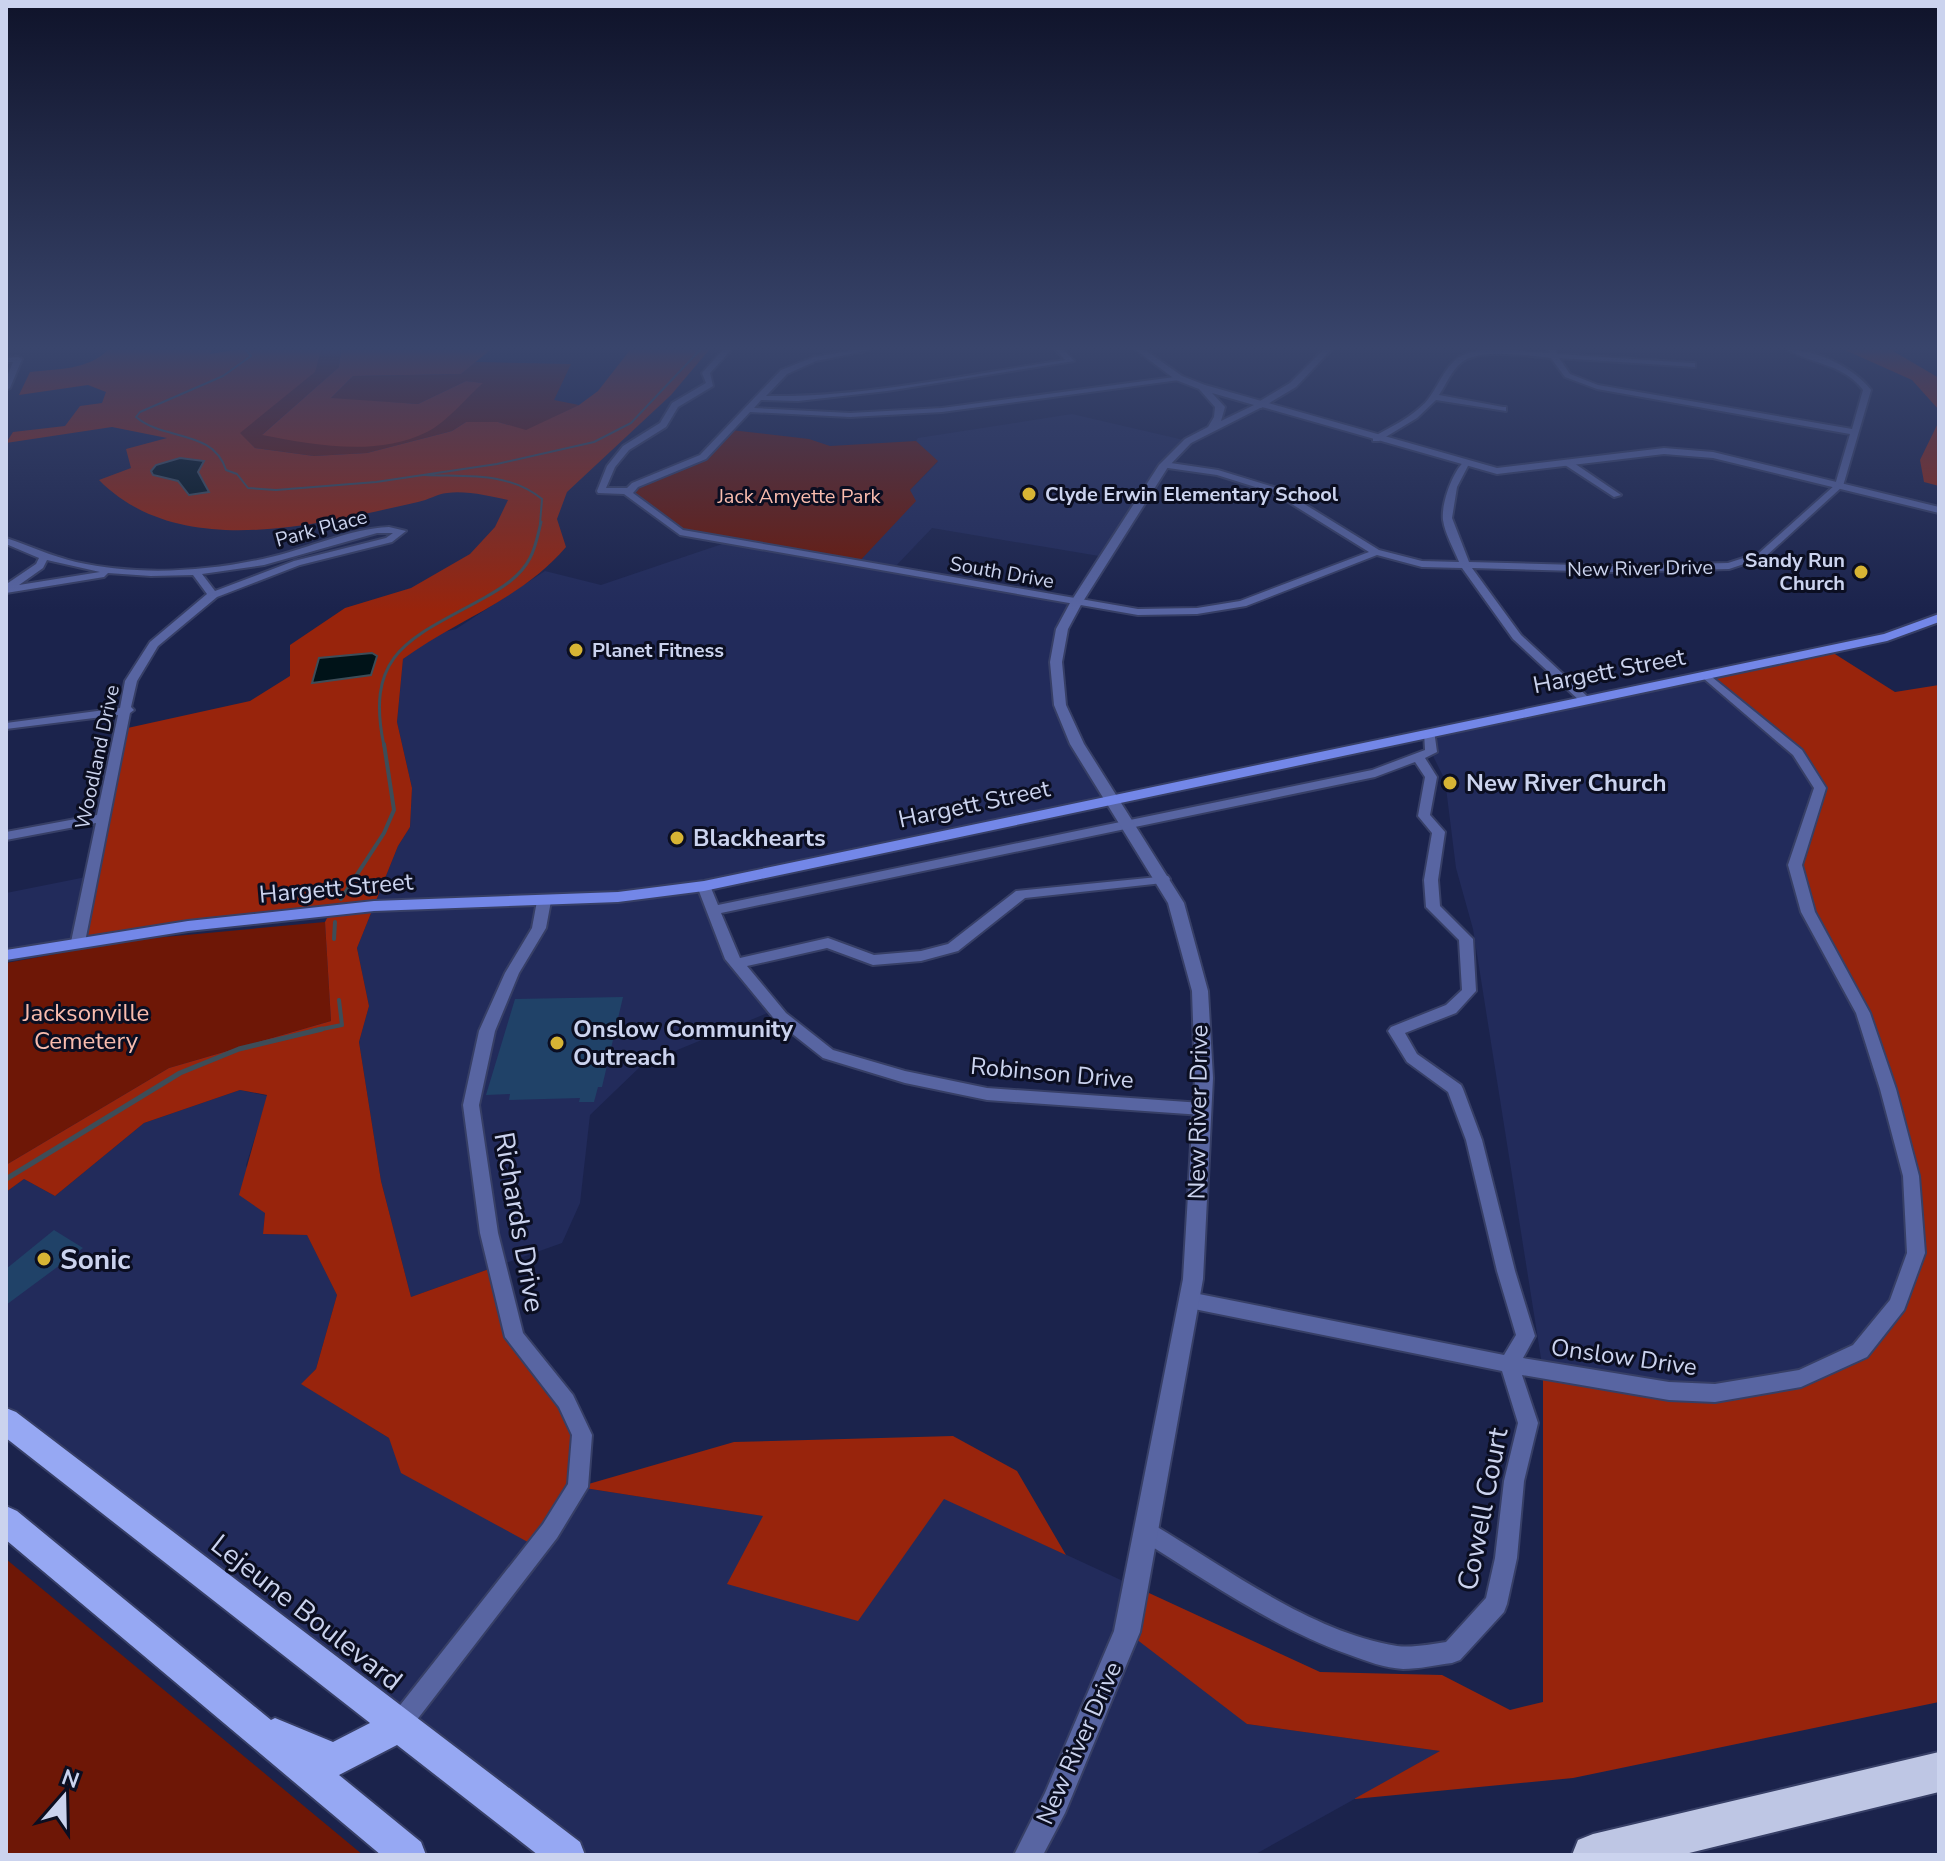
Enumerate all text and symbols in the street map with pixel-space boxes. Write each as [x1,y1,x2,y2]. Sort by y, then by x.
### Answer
place label: Clyde Erwin Elementary School [1045,481,1339,508]
park label: Jack Amyette Park [716,483,882,510]
marker: Clyde Erwin Elementary School [1020,485,1038,503]
street label: Park Place [272,503,370,554]
place label: Sandy Run Church [1745,547,1845,597]
street label: South Drive [948,550,1056,595]
street label: New River Drive [1567,554,1713,583]
marker: Sandy Run Church [1852,563,1870,581]
place label: Planet Fitness [592,637,724,664]
street label: Hargett Street [1530,640,1688,701]
marker: Planet Fitness [567,641,585,659]
street label: Woodland Drive [69,682,126,832]
place label: New River Church [1466,767,1666,799]
street label: Hargett Street [895,772,1053,836]
marker: New River Church [1441,774,1459,792]
place label: Blackhearts [693,822,826,854]
marker: Blackhearts [668,829,686,847]
street label: Hargett Street [258,865,415,911]
park label: Jacksonville Cemetery [22,997,149,1057]
place label: Onslow Community Outreach [573,1013,794,1073]
street label: New River Drive [1180,1024,1216,1200]
marker: Onslow Community Outreach [548,1034,566,1052]
street label: Robinson Drive [969,1050,1135,1096]
street label: Richards Drive [484,1129,554,1315]
place label: Sonic [60,1241,131,1279]
marker: Sonic [35,1250,53,1268]
street label: Onslow Drive [1549,1331,1699,1383]
street label: Cowell Court [1449,1424,1517,1594]
street label: Lejeune Boulevard [203,1526,410,1700]
street label: New River Drive [1029,1657,1129,1829]
north arrow [24,1757,104,1837]
text: N [58,1762,83,1796]

